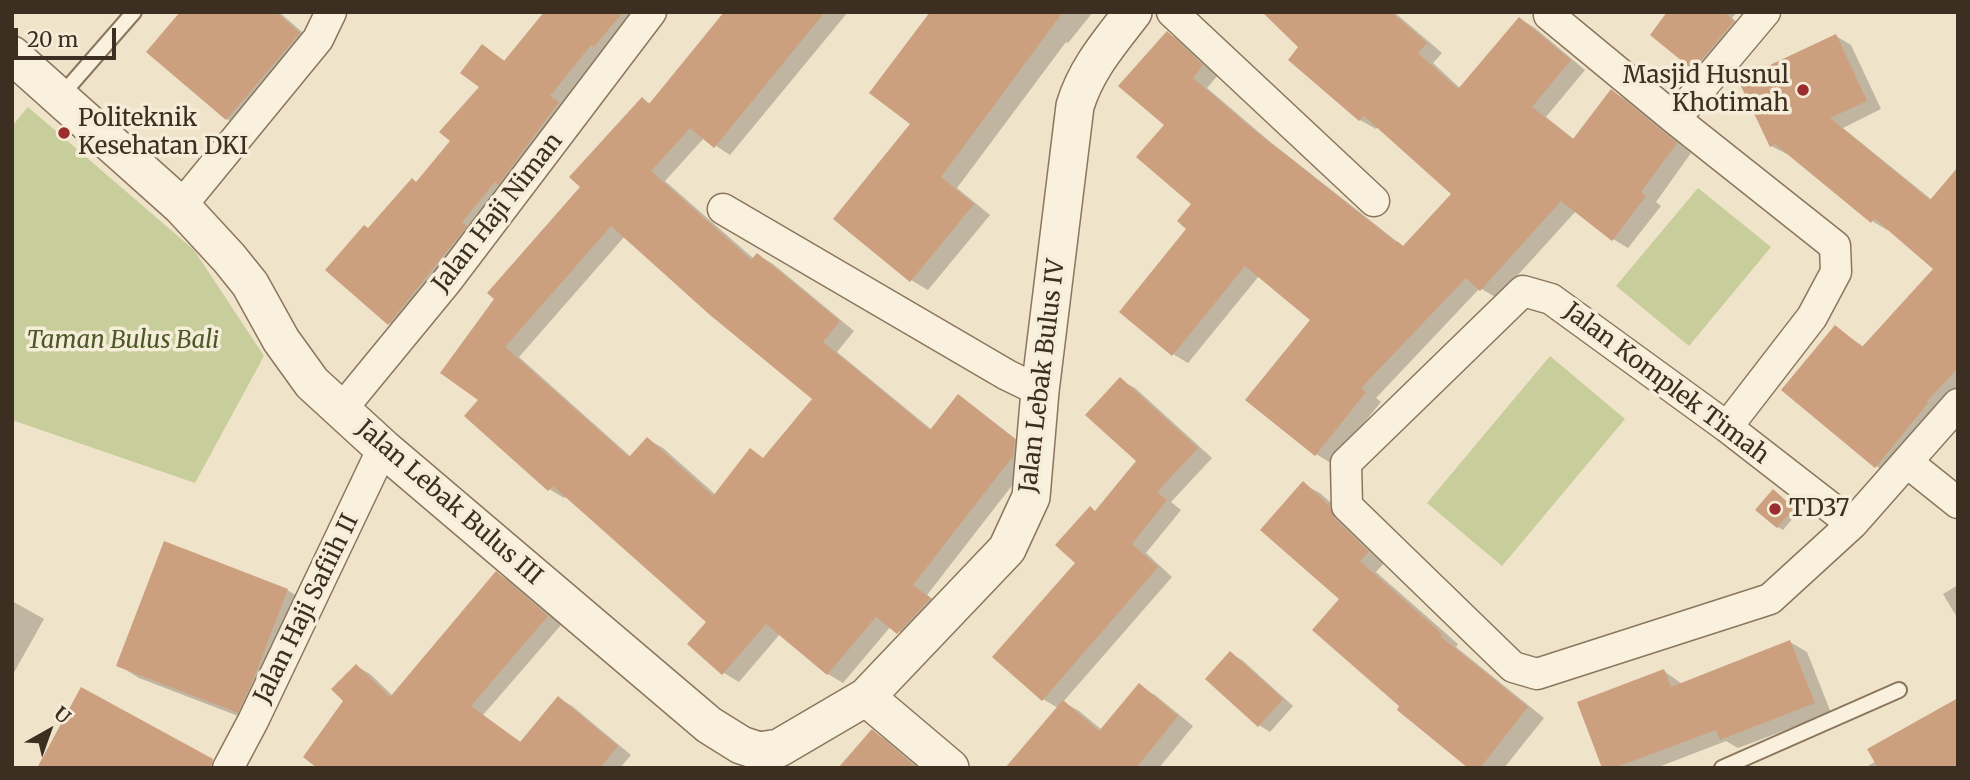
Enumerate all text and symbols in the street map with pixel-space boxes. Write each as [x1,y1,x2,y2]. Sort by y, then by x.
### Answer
scale bar [18,14,119,58]
text: 20 m [27,26,78,53]
place label: Masjid Husnul Khotimah [1623,62,1789,118]
marker: Masjid Husnul Khotimah [1795,82,1811,98]
place label: Politeknik Kesehatan DKI [78,105,248,161]
marker: Politeknik Kesehatan DKI [56,125,72,141]
street label: Jalan Haji Niman [427,128,569,298]
street label: Jalan Lebak Bulus IV [1014,258,1072,494]
street label: Jalan Komplek Timah [1558,297,1774,471]
park label: Taman Bulus Bali [27,327,219,355]
street label: Jalan Lebak Bulus III [350,415,548,591]
place label: TD37 [1789,495,1849,523]
marker: TD37 [1767,501,1783,517]
street label: Jalan Haji Safiih II [249,510,365,708]
north arrow [14,696,84,766]
text: U [49,701,76,729]

